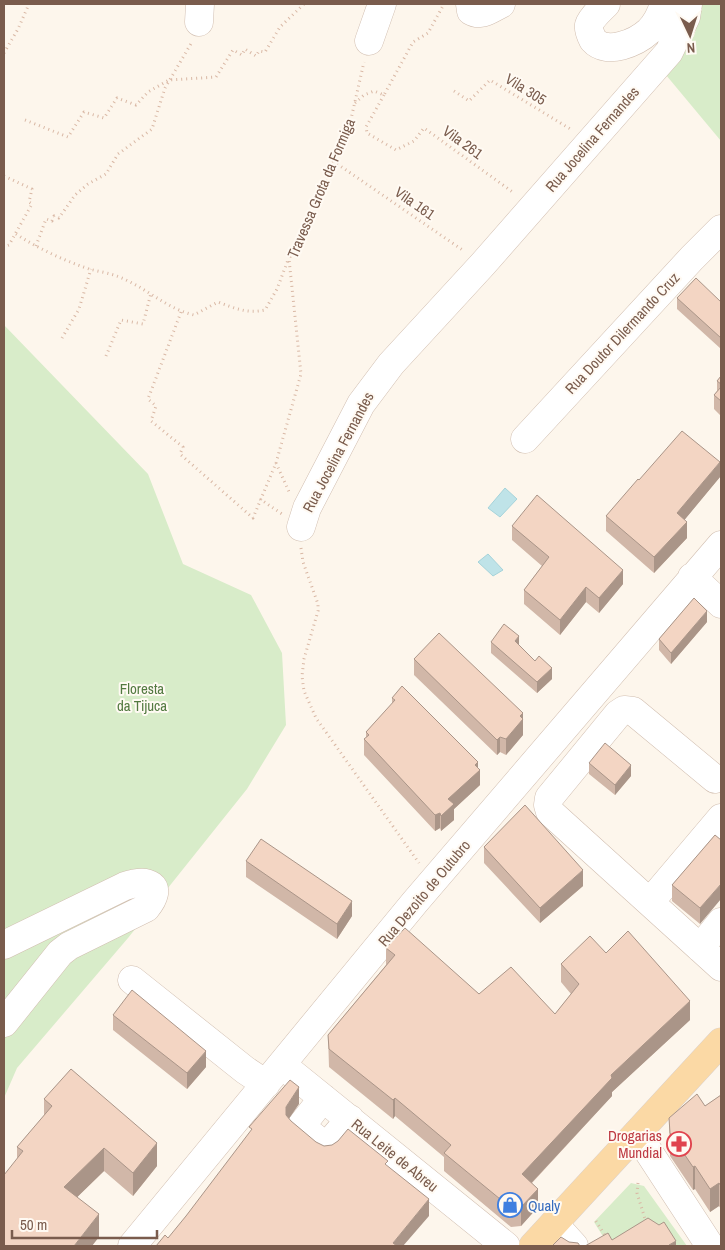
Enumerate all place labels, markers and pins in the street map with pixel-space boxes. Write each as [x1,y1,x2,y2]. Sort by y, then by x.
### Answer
place label: Drogarias Mundial [608,1125,662,1163]
pharmacy icon: Drogarias Mundial [666,1131,692,1157]
shop icon: Qualy [497,1192,523,1218]
place label: Qualy [528,1195,561,1216]

